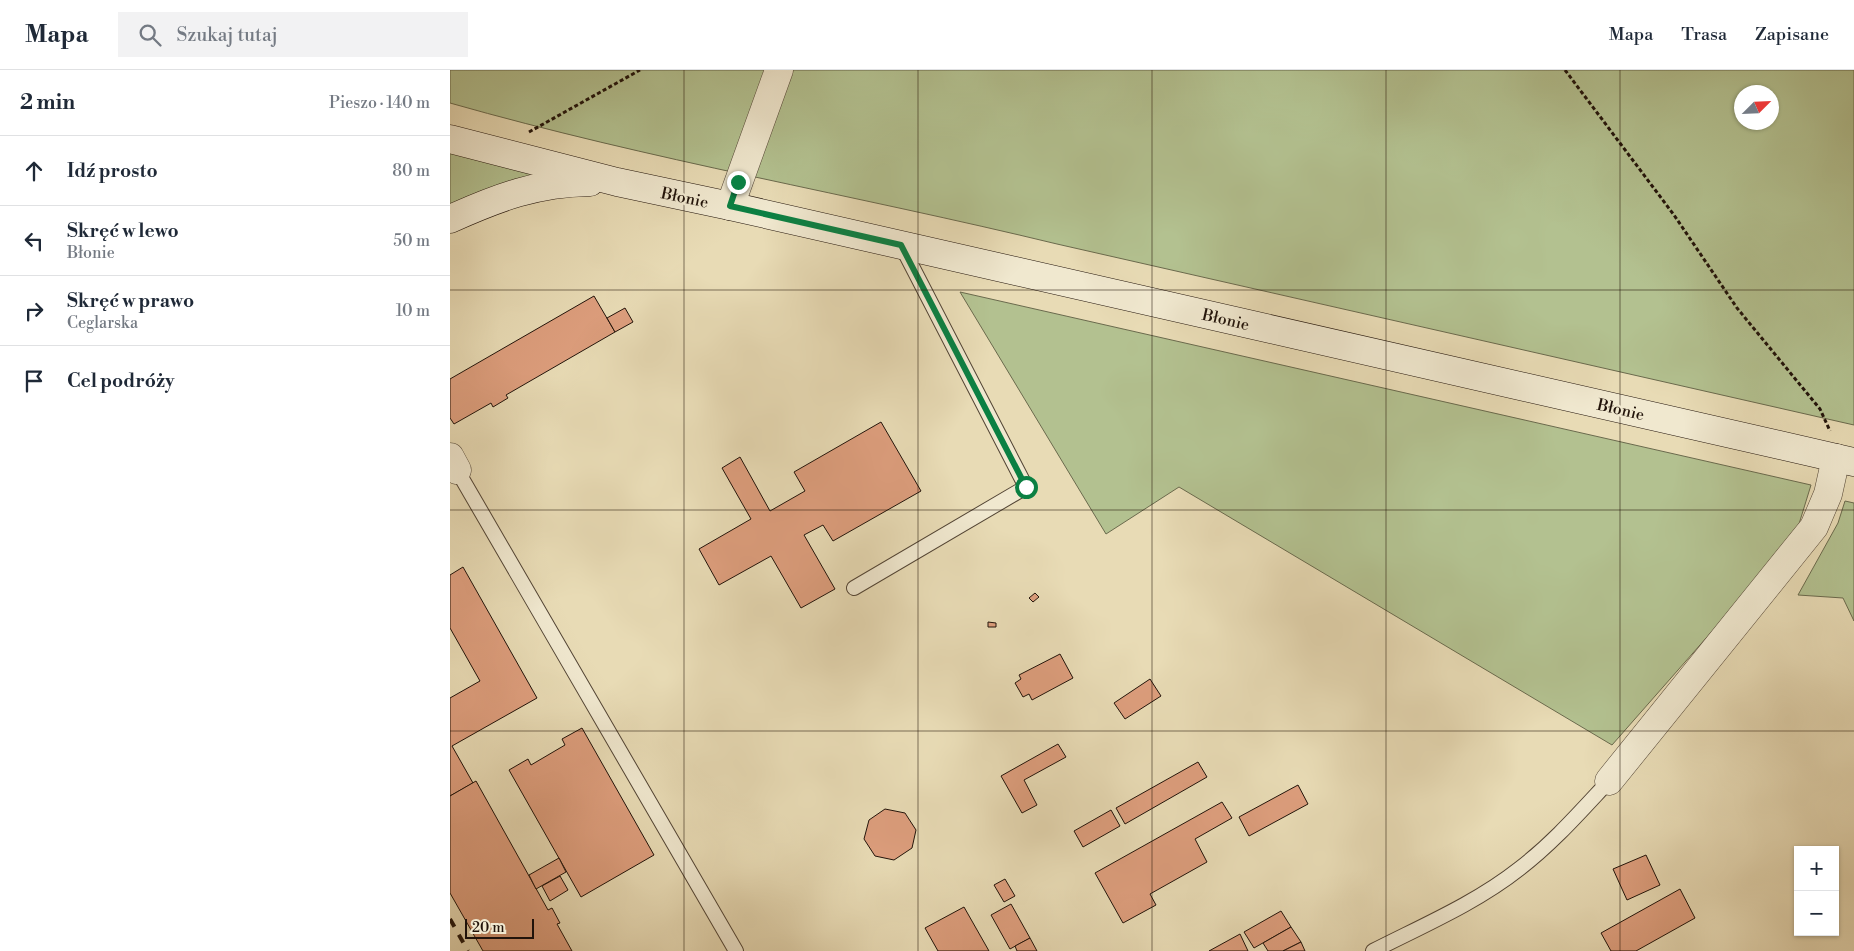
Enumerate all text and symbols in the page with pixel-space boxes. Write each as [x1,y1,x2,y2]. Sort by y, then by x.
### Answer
search box [118,12,468,57]
text: Mapa [25,20,88,50]
icon: search [136,21,164,49]
text: Szukaj tutaj [176,23,278,47]
text: Mapa [1609,23,1653,46]
text: Trasa [1681,23,1727,46]
text: Zapisane [1755,23,1829,46]
north arrow [1734,85,1779,130]
text: 2 min [20,90,75,116]
text: Pieszo · 140 m [329,93,430,113]
icon: ahead [20,157,48,185]
text: Idź prosto [67,159,158,183]
text: 80 m [392,161,430,181]
route end [727,171,750,194]
street label: Błonie [658,183,710,213]
text: Skręć w lewo [67,219,179,243]
icon: left [20,227,48,255]
text: 50 m [393,231,430,251]
text: Błonie [67,243,115,263]
text: Skręć w prawo [67,289,194,313]
icon: right [20,297,48,325]
text: 10 m [396,301,430,321]
street label: Błonie [1199,305,1251,335]
text: Ceglarska [67,313,138,333]
icon: arrive [20,367,48,395]
text: Cel podróży [67,369,174,393]
street label: Błonie [1594,395,1646,425]
route start [1015,476,1038,499]
map controls [1794,846,1839,936]
button: + [1794,846,1839,891]
button: − [1794,891,1839,936]
scale bar [465,916,534,939]
text: 20 m [472,919,504,937]

